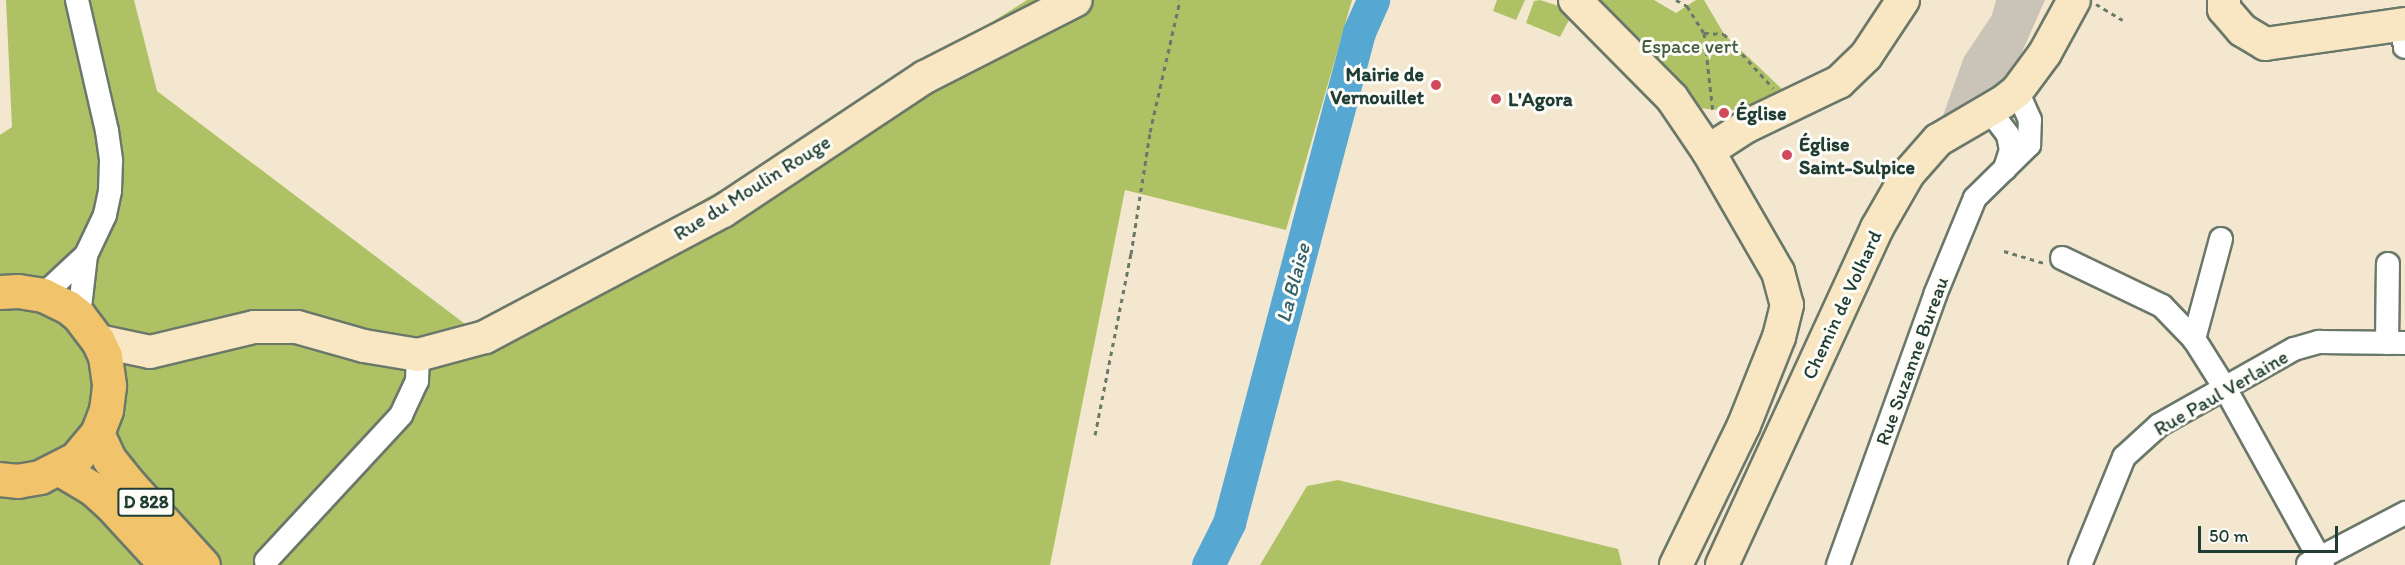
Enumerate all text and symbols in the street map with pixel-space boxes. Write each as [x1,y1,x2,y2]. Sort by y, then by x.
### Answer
park label: Espace vert [1641,34,1739,58]
place label: Mairie de Vernouillet [1330,62,1424,109]
marker: Mairie de Vernouillet [1429,78,1443,92]
place label: L'Agora [1508,87,1573,111]
marker: L'Agora [1489,92,1503,106]
place label: Église [1736,101,1787,125]
marker: Église [1717,106,1731,120]
street label: Rue du Moulin Rouge [670,130,834,246]
place label: Église Saint-Sulpice [1799,132,1915,179]
marker: Église Saint-Sulpice [1780,148,1794,162]
street label: Chemin de Volhard [1797,227,1887,383]
water label: La Blaise [1270,240,1316,326]
street label: Rue Suzanne Bureau [1870,273,1954,449]
street label: Rue Paul Verlaine [2150,345,2292,441]
road number: D 828 [116,487,176,517]
scale bar [2201,514,2340,552]
text: 50 m [2209,525,2249,547]

